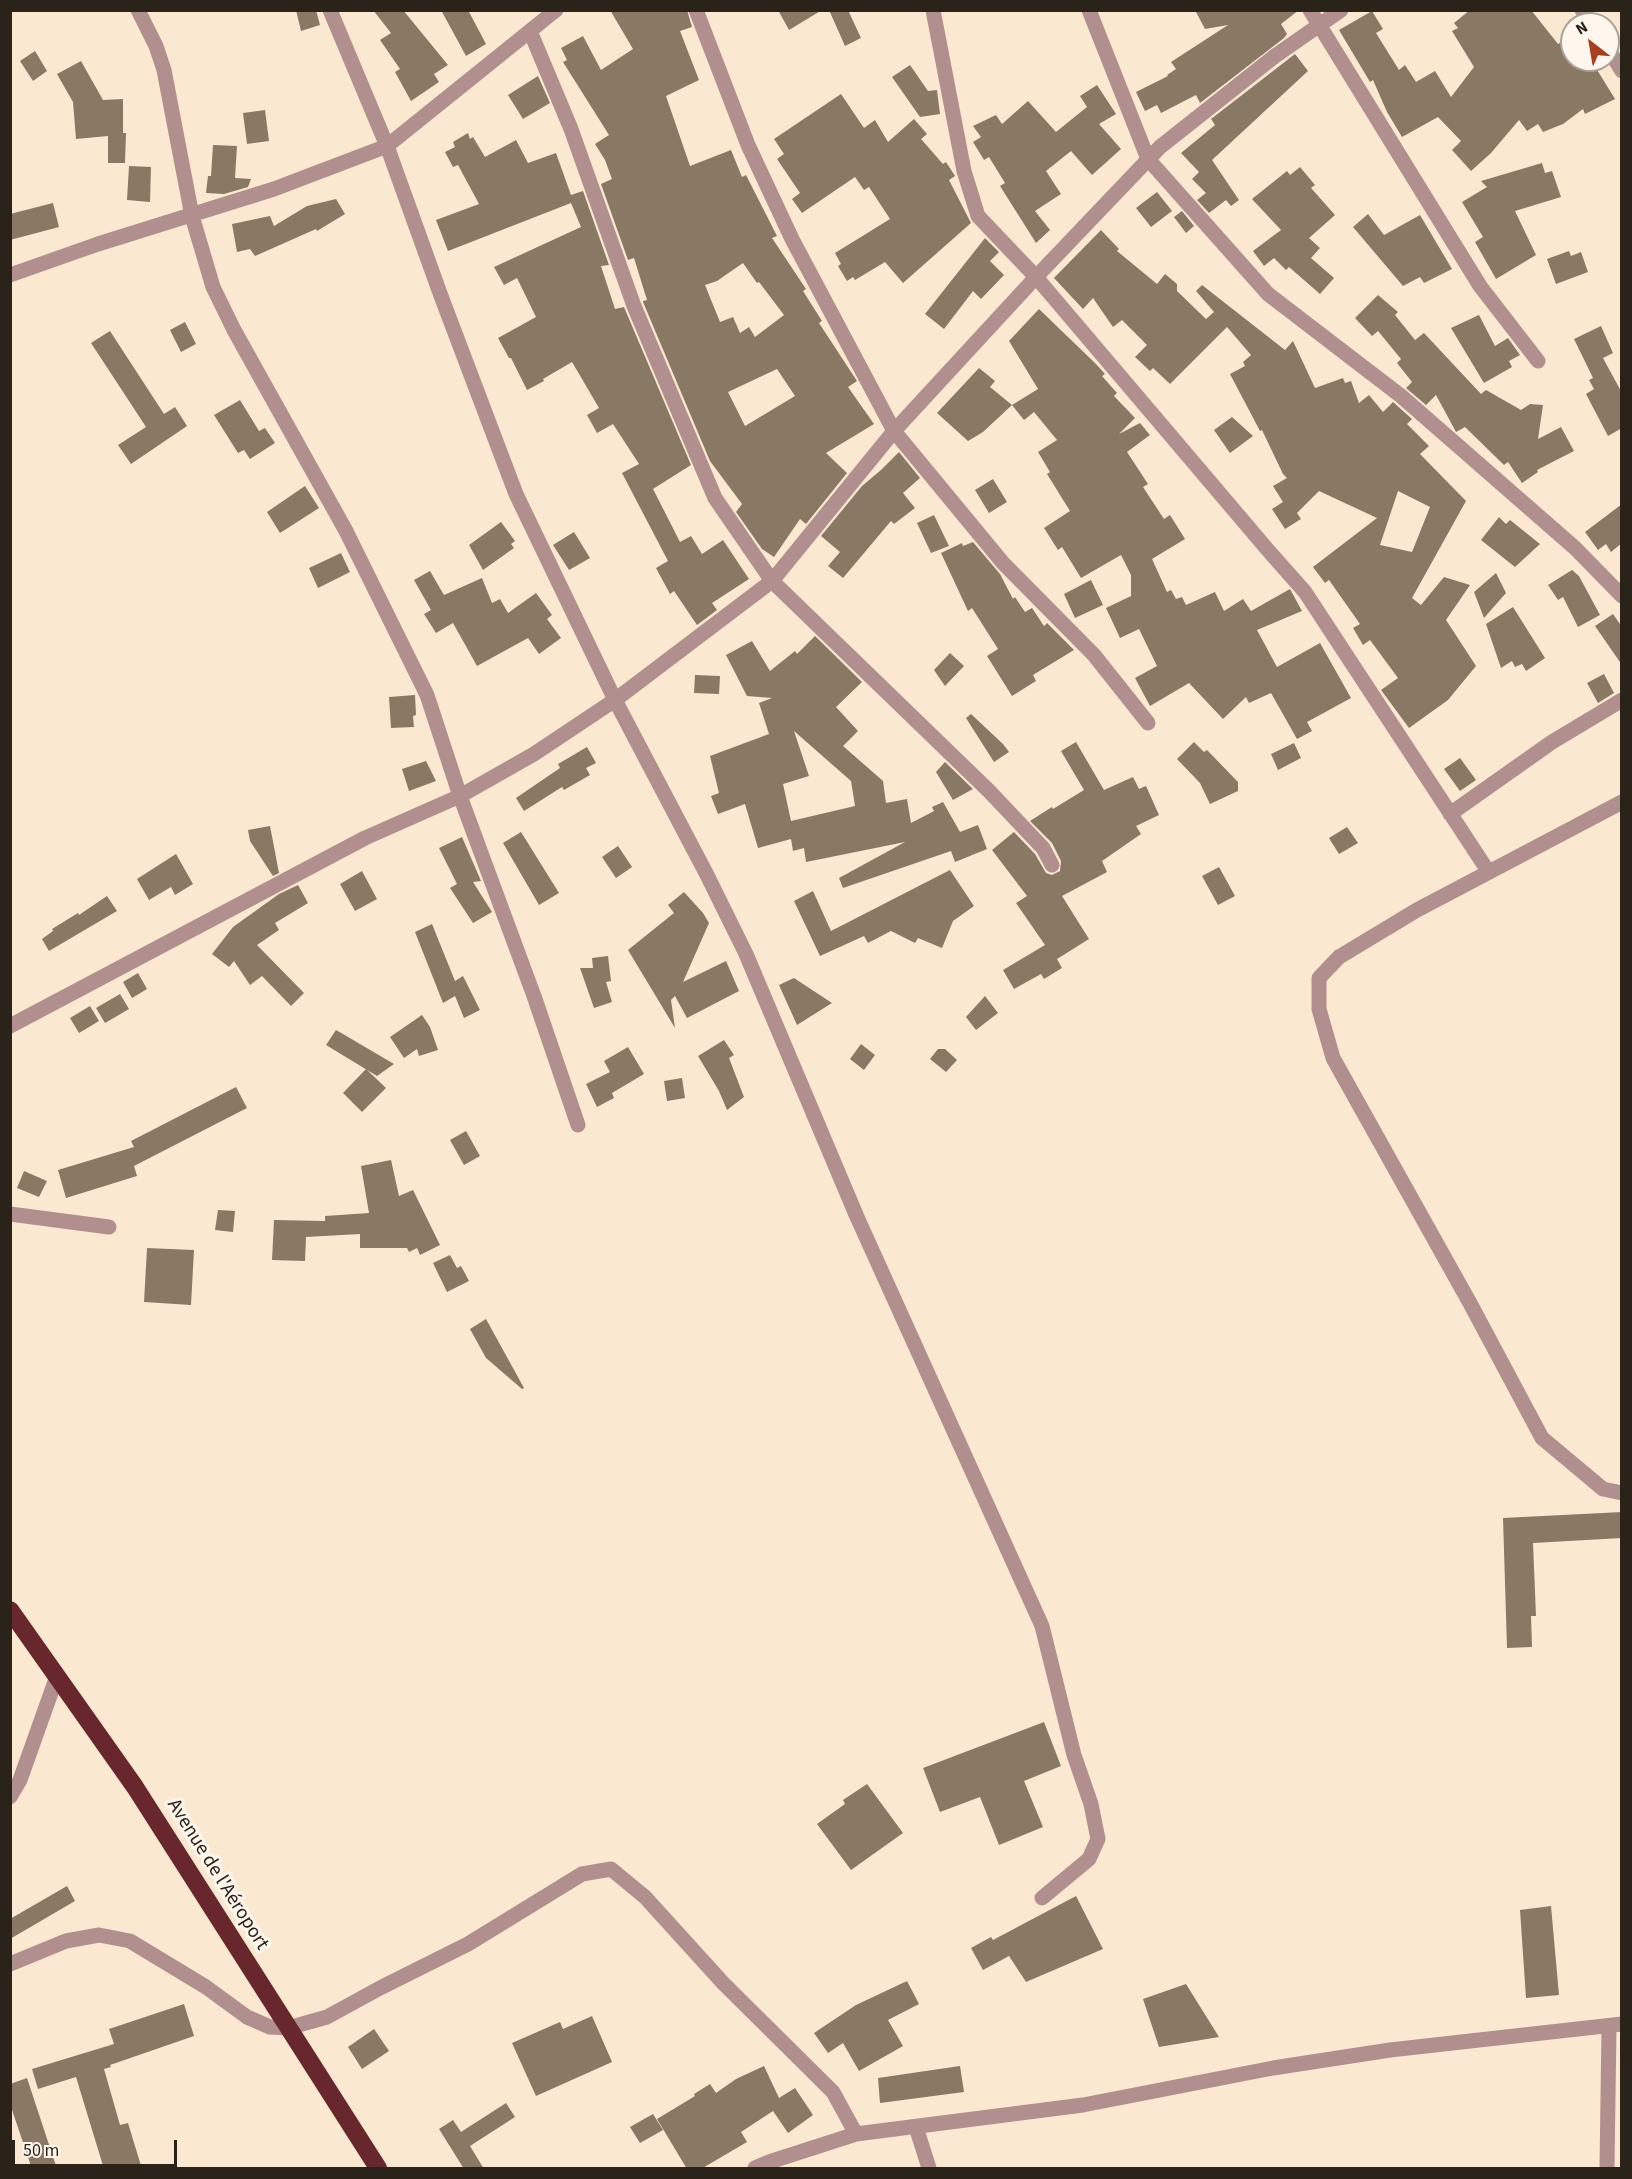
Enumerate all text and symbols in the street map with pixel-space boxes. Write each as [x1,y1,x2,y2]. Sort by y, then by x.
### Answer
north arrow [1560,12,1620,72]
text: N [1572,16,1592,40]
street label: Avenue de l'Aéroport [161,1795,273,1955]
scale bar [15,2128,180,2166]
text: 50 m [23,2138,59,2163]

